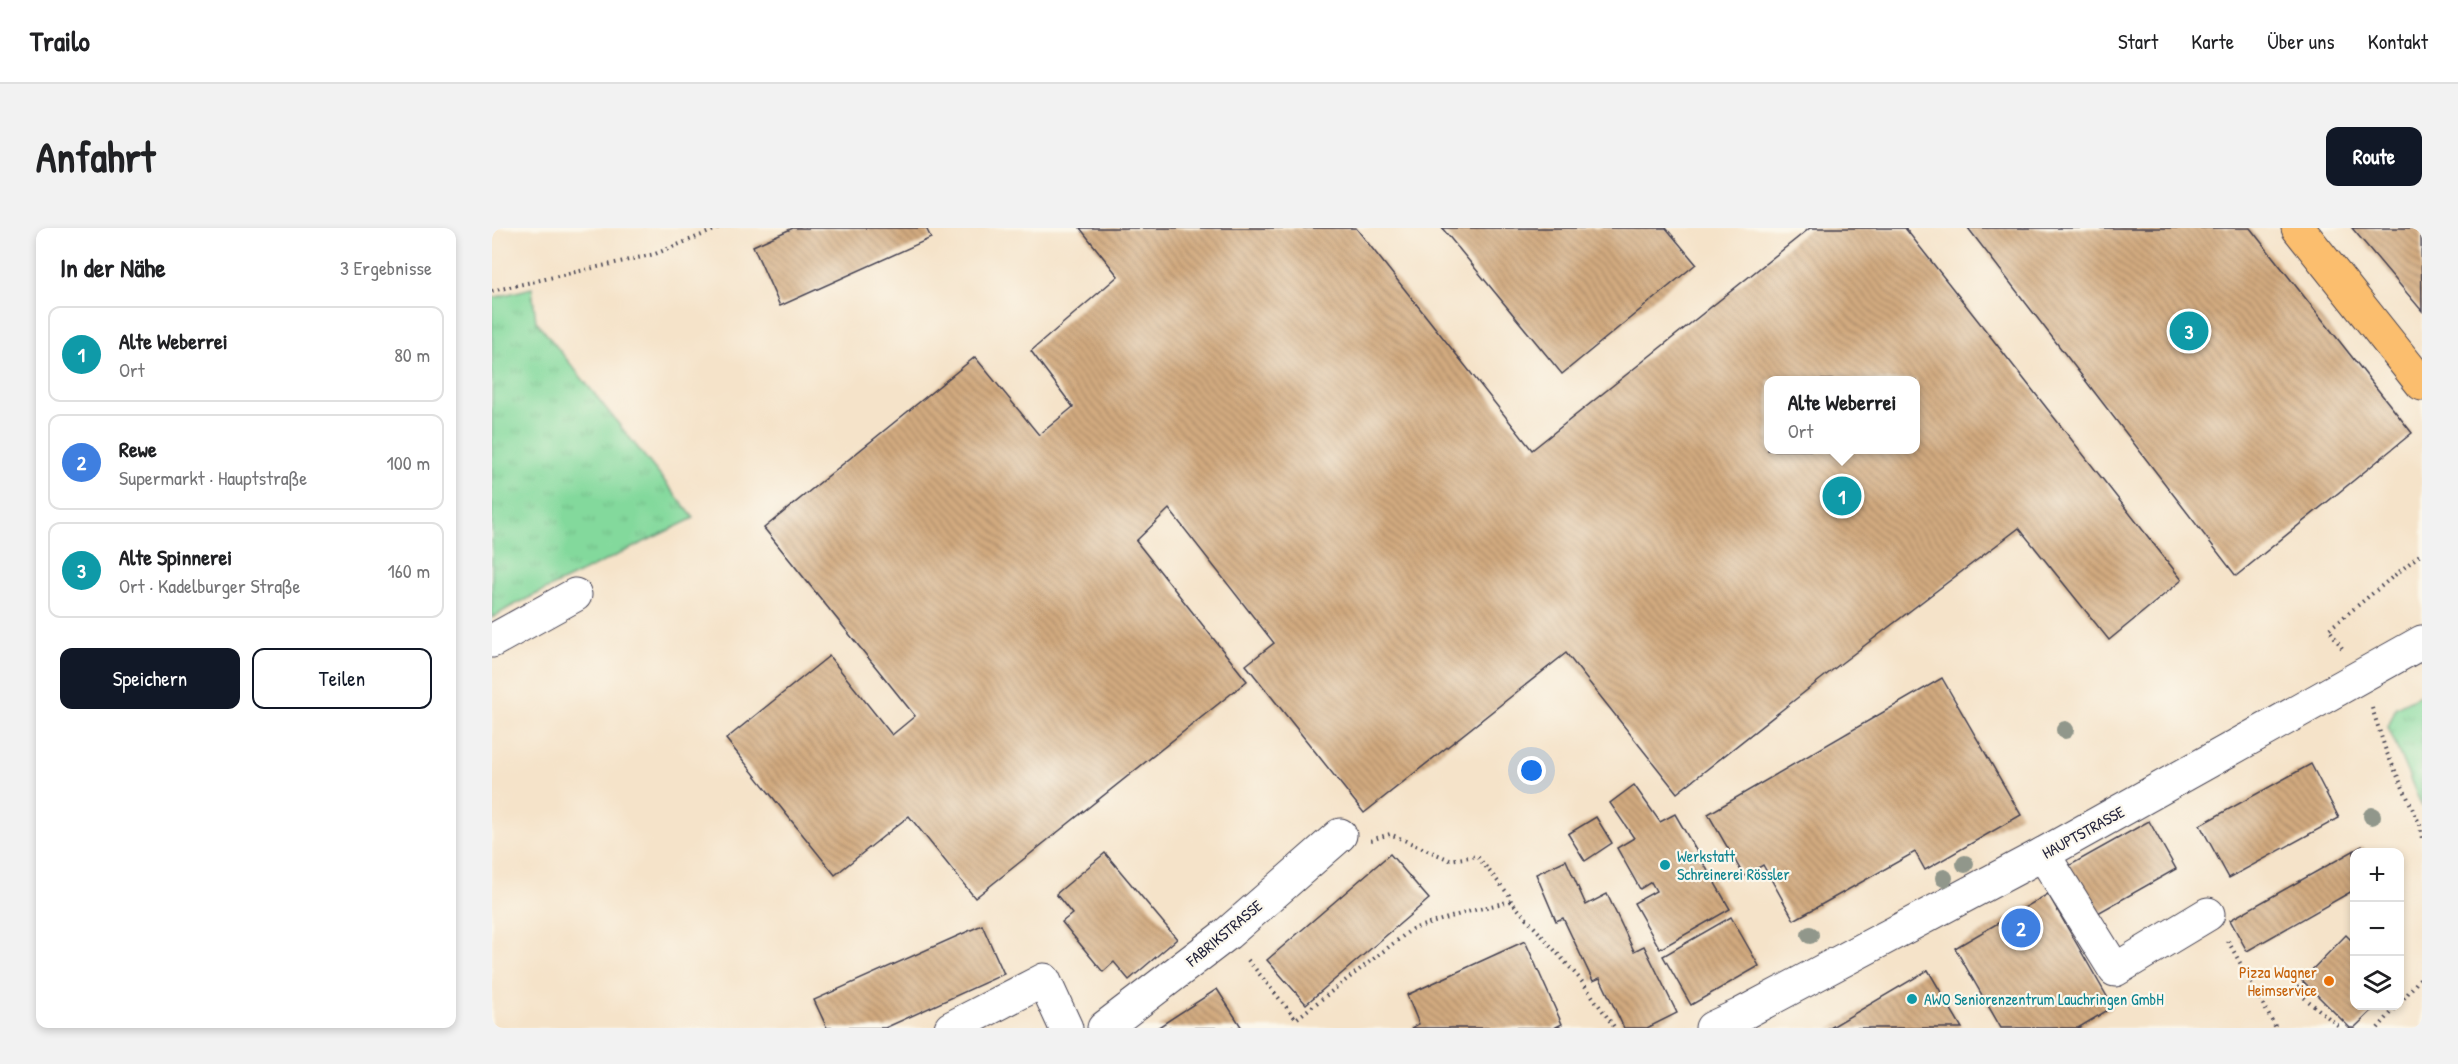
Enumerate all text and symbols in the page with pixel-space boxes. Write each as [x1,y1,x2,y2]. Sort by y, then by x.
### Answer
text: Trailo [30,22,90,60]
text: Start [2118,27,2158,56]
text: Karte [2191,27,2234,56]
text: Über uns [2267,27,2335,56]
text: Kontakt [2368,27,2428,56]
button: Route [2326,127,2422,186]
text: Anfahrt [36,128,155,185]
text: In der Nähe [60,250,166,285]
text: 3 Ergebnisse [340,254,432,281]
pin: 3 [2170,308,2208,354]
text: Alte Weberrei [119,326,228,356]
text: 1 [78,341,85,368]
text: 80 m [394,341,430,368]
text: Ort [119,356,145,383]
popup [1764,376,1920,454]
text: Alte Weberrei [1788,387,1896,417]
text: Ort [1788,417,1813,444]
text: Rewe [119,434,157,464]
text: 2 [77,449,86,476]
text: 100 m [387,449,430,476]
text: Supermarkt · Hauptstraße [119,464,307,491]
pin: 1 [1822,474,1862,518]
text: Alte Spinnerei [119,542,232,572]
text: 3 [77,557,86,584]
text: 160 m [388,557,430,584]
text: Ort · Kadelburger Straße [119,572,301,599]
button: Speichern [60,648,240,709]
button: Teilen [252,648,432,709]
your location [1517,756,1546,785]
street label: HAUPTSTRASSE [2038,800,2128,864]
place label: Werkstatt Schreinerei Rössler [1677,845,1790,885]
map controls [2350,848,2404,1010]
button: + [2350,848,2404,902]
marker: Werkstatt Schreinerei Rössler [1658,858,1672,872]
street label: FABRIKSTRASSE [1181,895,1267,972]
button: − [2350,902,2404,956]
pin: 2 [2002,906,2041,950]
button: layers [2350,956,2404,1010]
place label: Pizza Wagner Heimservice [2239,961,2318,1001]
marker: Pizza Wagner Heimservice [2322,974,2336,988]
place label: AWO Seniorenzentrum Lauchringen GmbH [1924,988,2164,1010]
marker: AWO Seniorenzentrum Lauchringen GmbH [1905,992,1919,1006]

